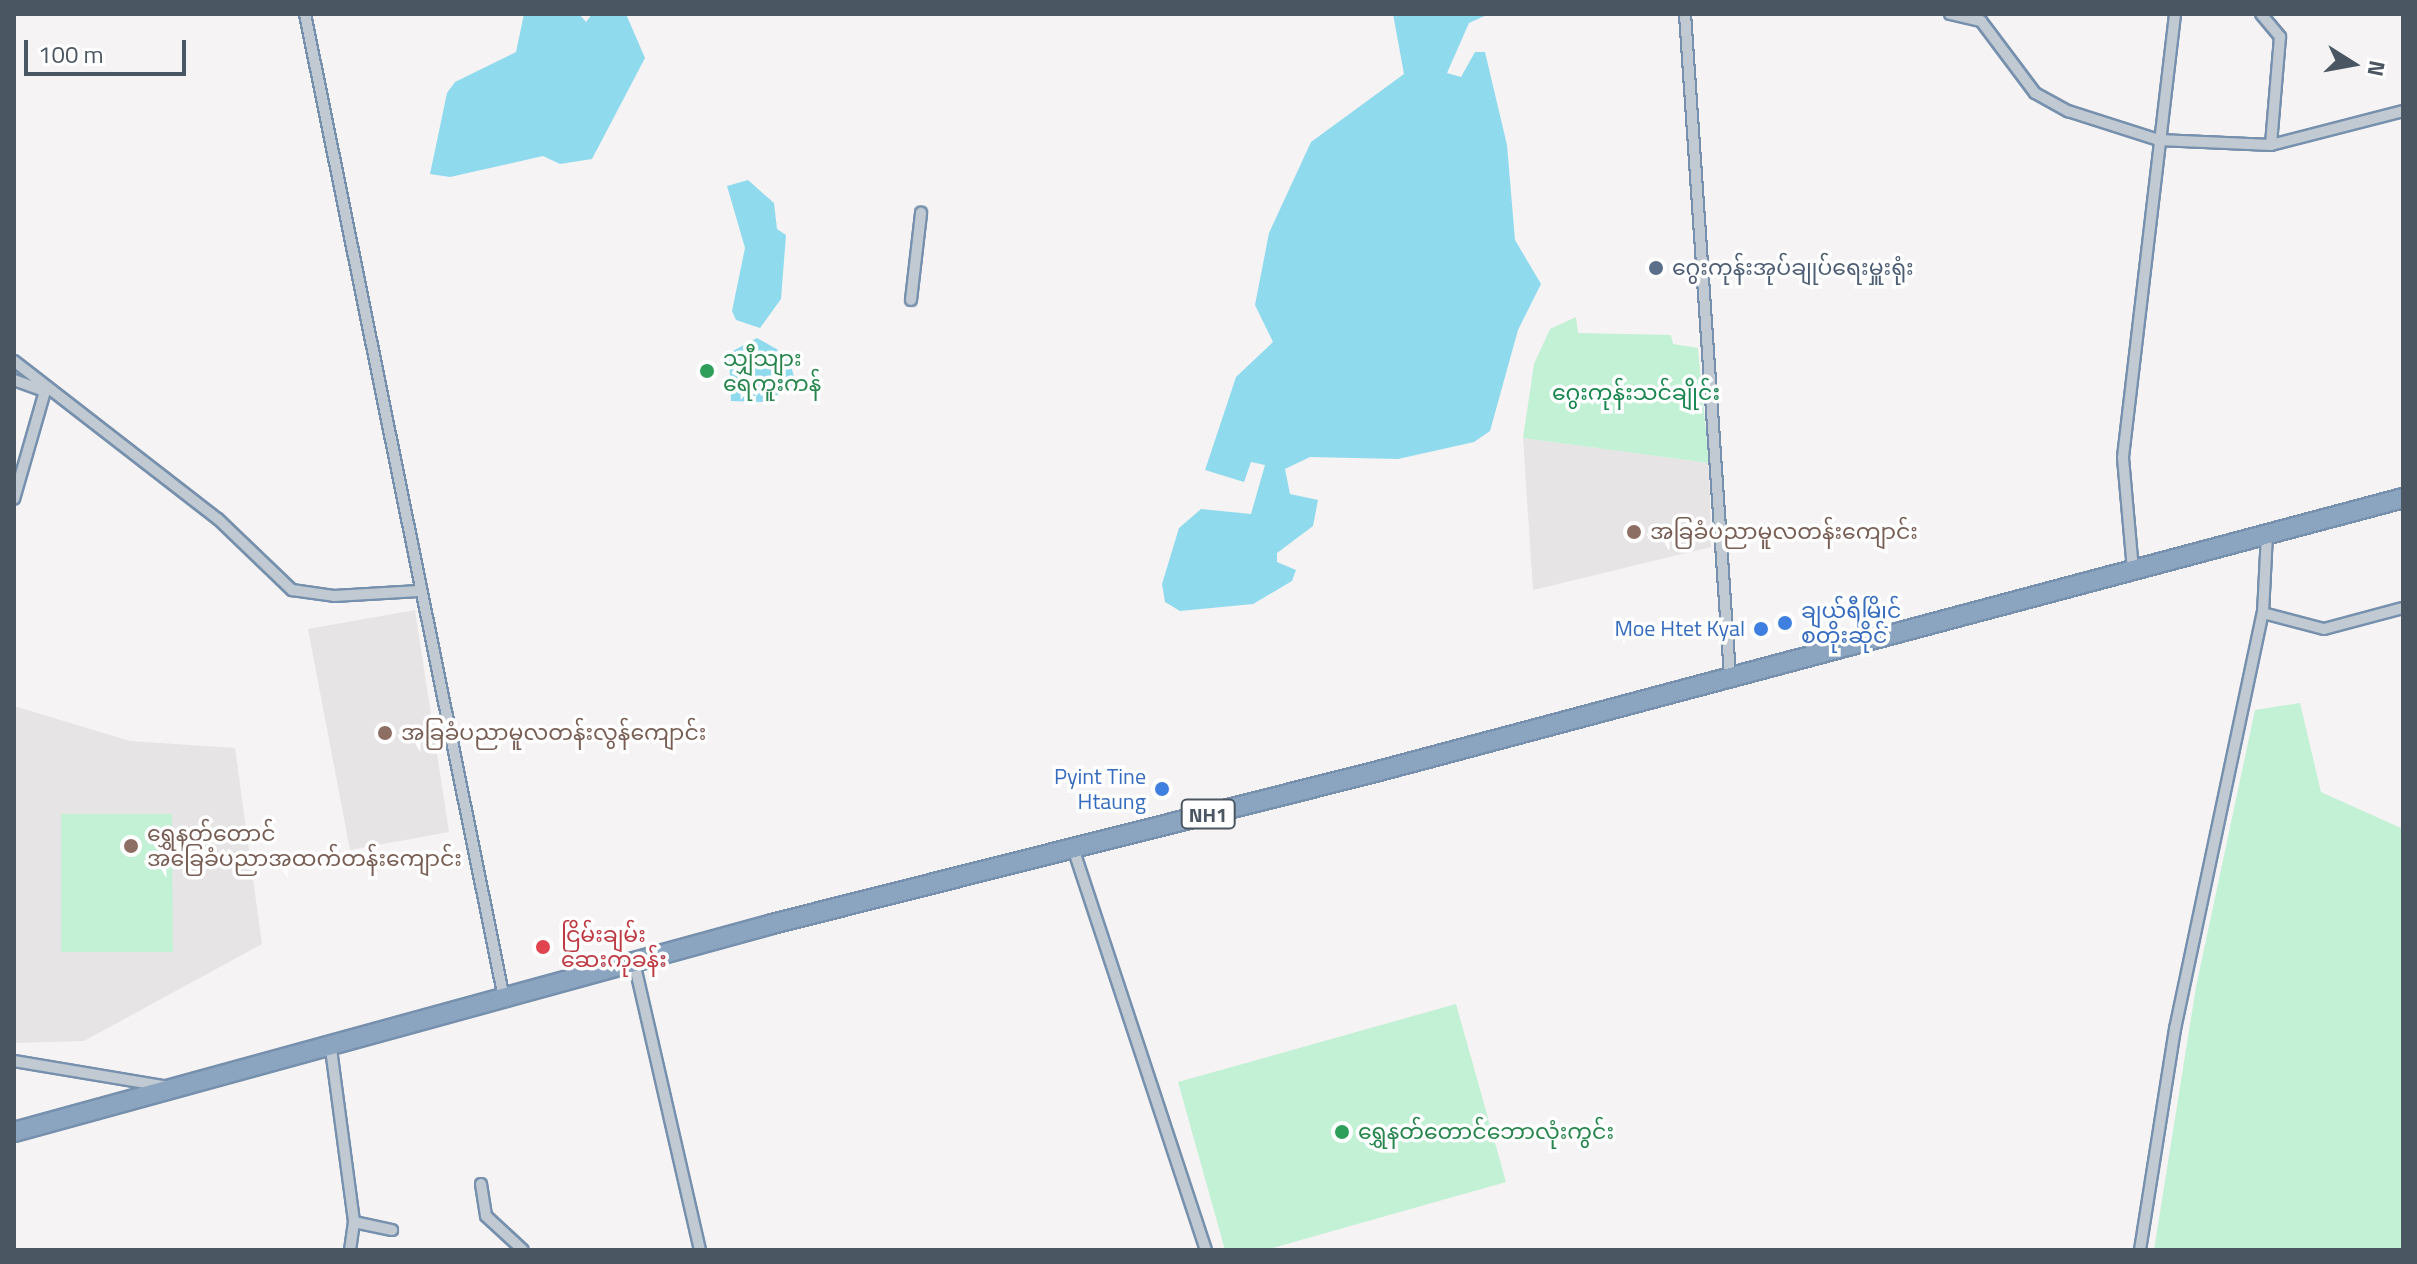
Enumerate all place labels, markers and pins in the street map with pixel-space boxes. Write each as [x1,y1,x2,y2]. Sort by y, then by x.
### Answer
place label: ဂွေးကုန်းအုပ်ချုပ်ရေးမှူးရုံး [1672,255,1914,281]
marker: ဂွေးကုန်းအုပ်ချုပ်ရေးမှူးရုံး [1647,259,1665,277]
place label: သျှီသျား ရေကူးကန် [723,345,821,396]
marker: သျှီသျား ရေကူးကန် [698,362,716,380]
place label: အခြခံပညာမူလတန်းကျောင်း [1650,519,1918,545]
marker: အခြခံပညာမူလတန်းကျောင်း [1625,523,1643,541]
place label: ချယ်ရီမြိုင် စတိုးဆိုင် [1801,597,1901,648]
marker: ချယ်ရီမြိုင် စတိုးဆိုင် [1776,614,1794,632]
place label: Moe Htet Kyal [1614,616,1745,642]
marker: Moe Htet Kyal [1752,620,1770,638]
place label: အခြခံပညာမူလတန်းလွန်ကျောင်း [401,720,706,746]
marker: အခြခံပညာမူလတန်းလွန်ကျောင်း [376,724,394,742]
place label: Pyint Tine Htaung [1054,763,1146,814]
marker: Pyint Tine Htaung [1153,780,1171,798]
place label: ရွှေနတ်တောင် အခြေခံပညာအထက်တန်းကျောင်း [147,820,462,872]
marker: ရွှေနတ်တောင် အခြေခံပညာအထက်တန်းကျောင်း [122,837,140,855]
place label: ငြိမ်းချမ်း ဆေးကုခန်း [561,921,667,972]
marker: ငြိမ်းချမ်း ဆေးကုခန်း [532,936,554,958]
place label: ရွှေနတ်တောင်ဘောလုံးကွင်း [1358,1119,1614,1145]
marker: ရွှေနတ်တောင်ဘောလုံးကွင်း [1333,1123,1351,1141]

